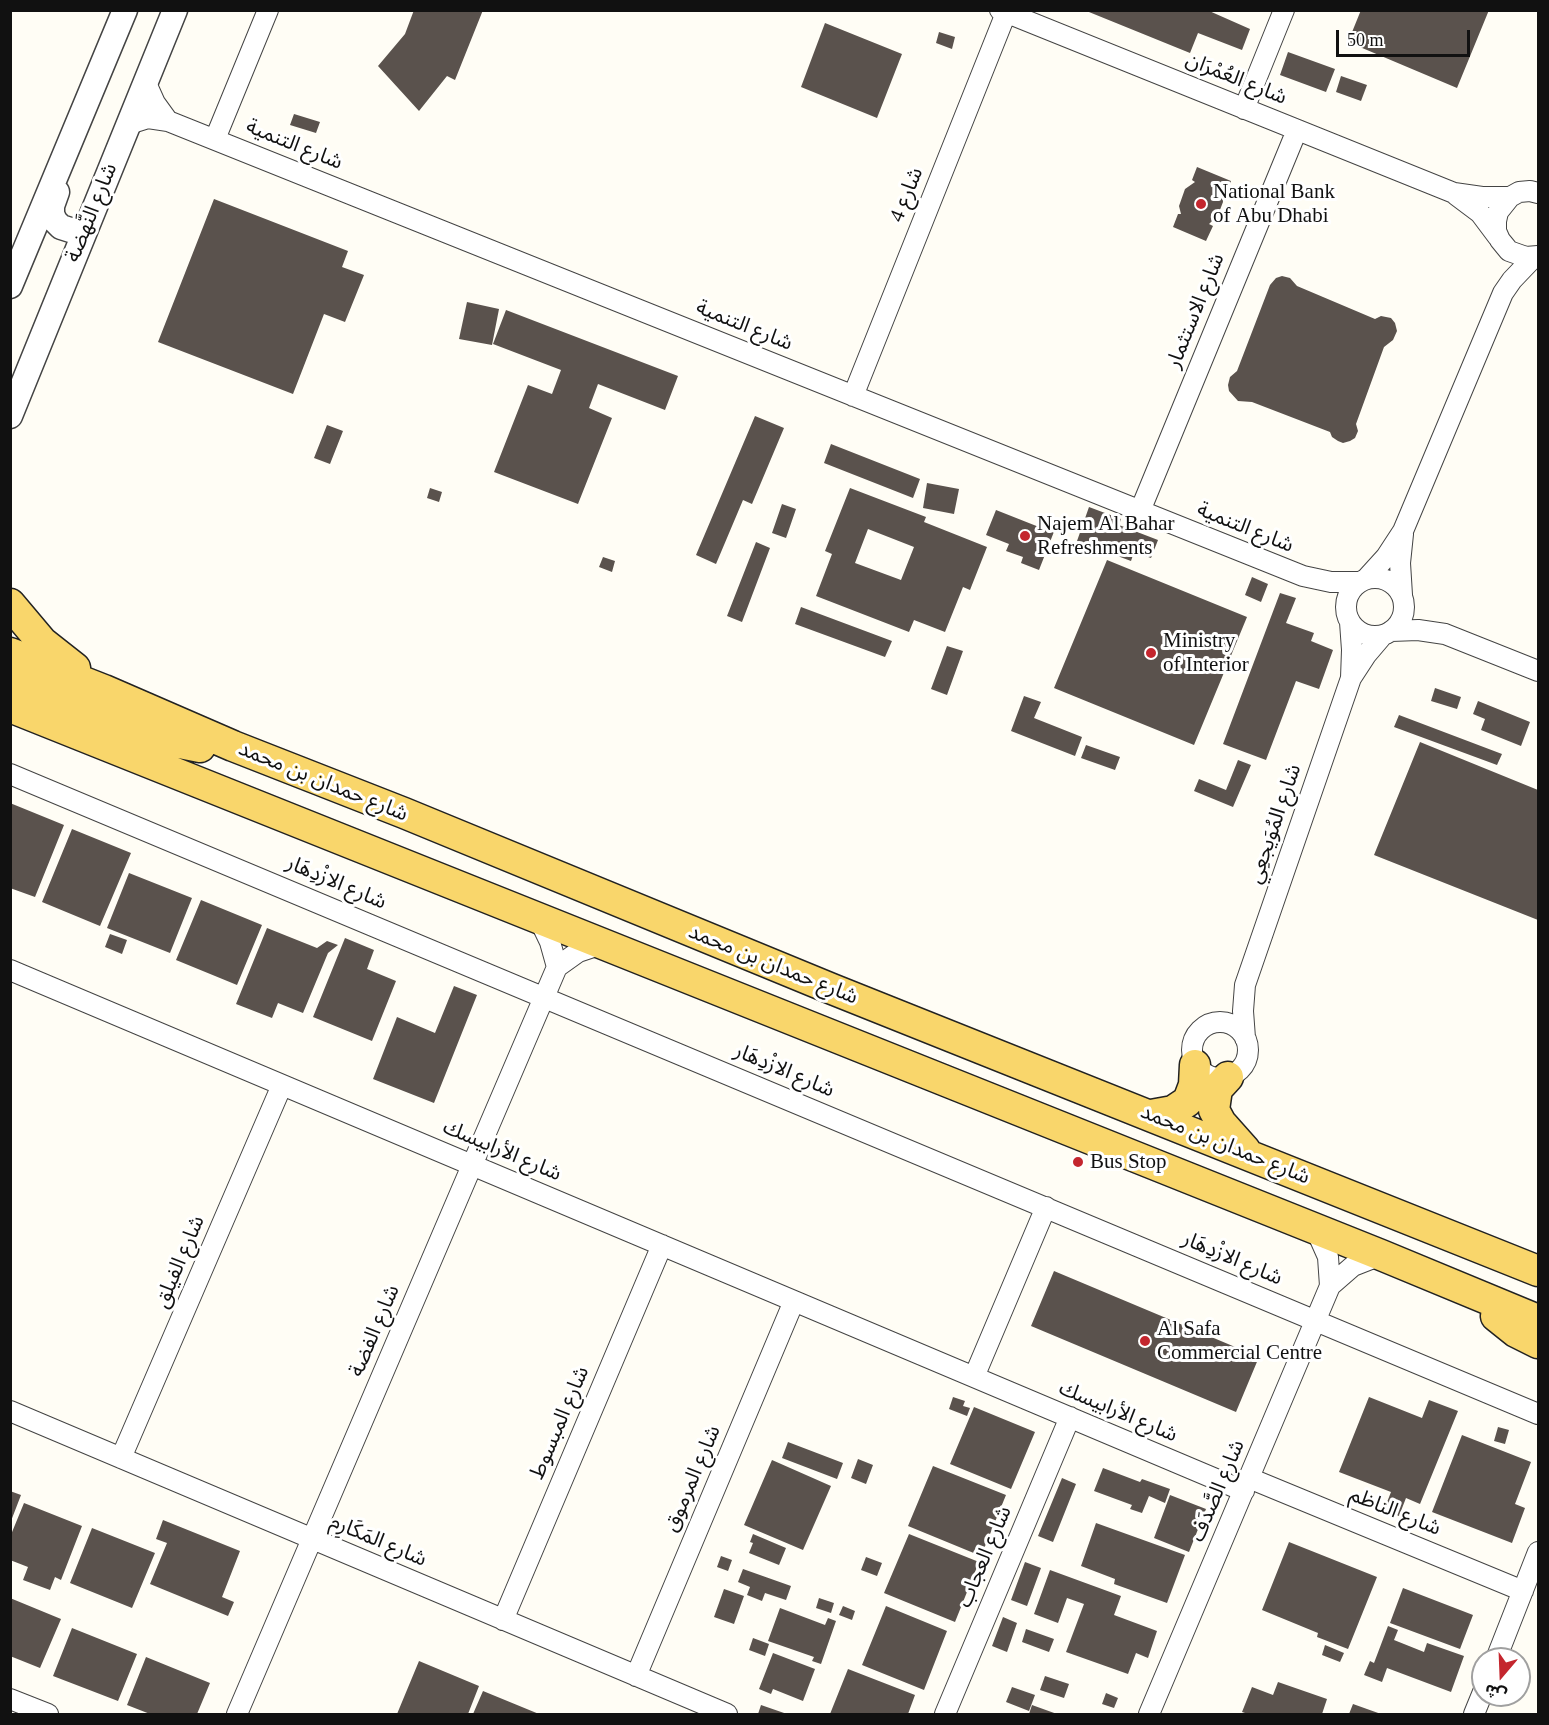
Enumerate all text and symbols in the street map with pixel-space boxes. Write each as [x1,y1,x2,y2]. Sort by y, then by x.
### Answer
scale bar [1339,18,1472,56]
text: 50 m [1347,30,1384,50]
street label: شارع العُمْرَان [1182,47,1290,111]
street label: شارع التنمية [242,114,346,176]
street label: شارع النَّهضة [61,160,123,266]
street label: شارع 4 [885,164,929,226]
place label: National Bank of Abu Dhabi [1213,179,1335,229]
marker: National Bank of Abu Dhabi [1194,197,1208,211]
street label: شارع الاستثمار [1162,250,1230,372]
street label: شارع التنمية [692,295,796,357]
street label: شارع التنمية [1193,497,1297,559]
place label: Najem Al Bahar Refreshments [1037,511,1175,561]
marker: Najem Al Bahar Refreshments [1018,529,1032,543]
place label: Ministry of Interior [1163,628,1249,678]
marker: Ministry of Interior [1144,646,1158,660]
street label: شارع حمدان بن محمد [235,737,411,827]
street label: شارع المُوَيجعِي [1243,761,1307,887]
street label: شارع الازْدِهَار [282,851,390,915]
street label: شارع حمدان بن محمد [685,920,861,1010]
street label: شارع الازْدِهَار [730,1039,838,1103]
street label: شارع حمدان بن محمد [1137,1100,1313,1190]
street label: شارع الأرابيسك [439,1115,565,1187]
place label: Bus Stop [1090,1149,1166,1175]
marker: Bus Stop [1071,1155,1085,1169]
street label: شارع الفيلق [149,1212,211,1312]
street label: شارع الازْدِهَار [1178,1227,1286,1291]
street label: شارع الفضة [344,1281,406,1381]
place label: Al Safa Commercial Centre [1157,1316,1322,1366]
marker: Al Safa Commercial Centre [1138,1334,1152,1348]
street label: شارع المبسوط [525,1363,595,1483]
street label: شارع الأرابيسك [1055,1376,1181,1448]
street label: شارع المرموق [659,1422,727,1536]
street label: شارع الصَّدَف [1185,1436,1251,1546]
street label: شارع الناظم [1346,1482,1444,1542]
street label: شارع العجاب [952,1502,1018,1612]
street label: شارع المَكَارِم [326,1509,430,1573]
north arrow [1471,1647,1531,1707]
text: ش [1483,1681,1509,1704]

